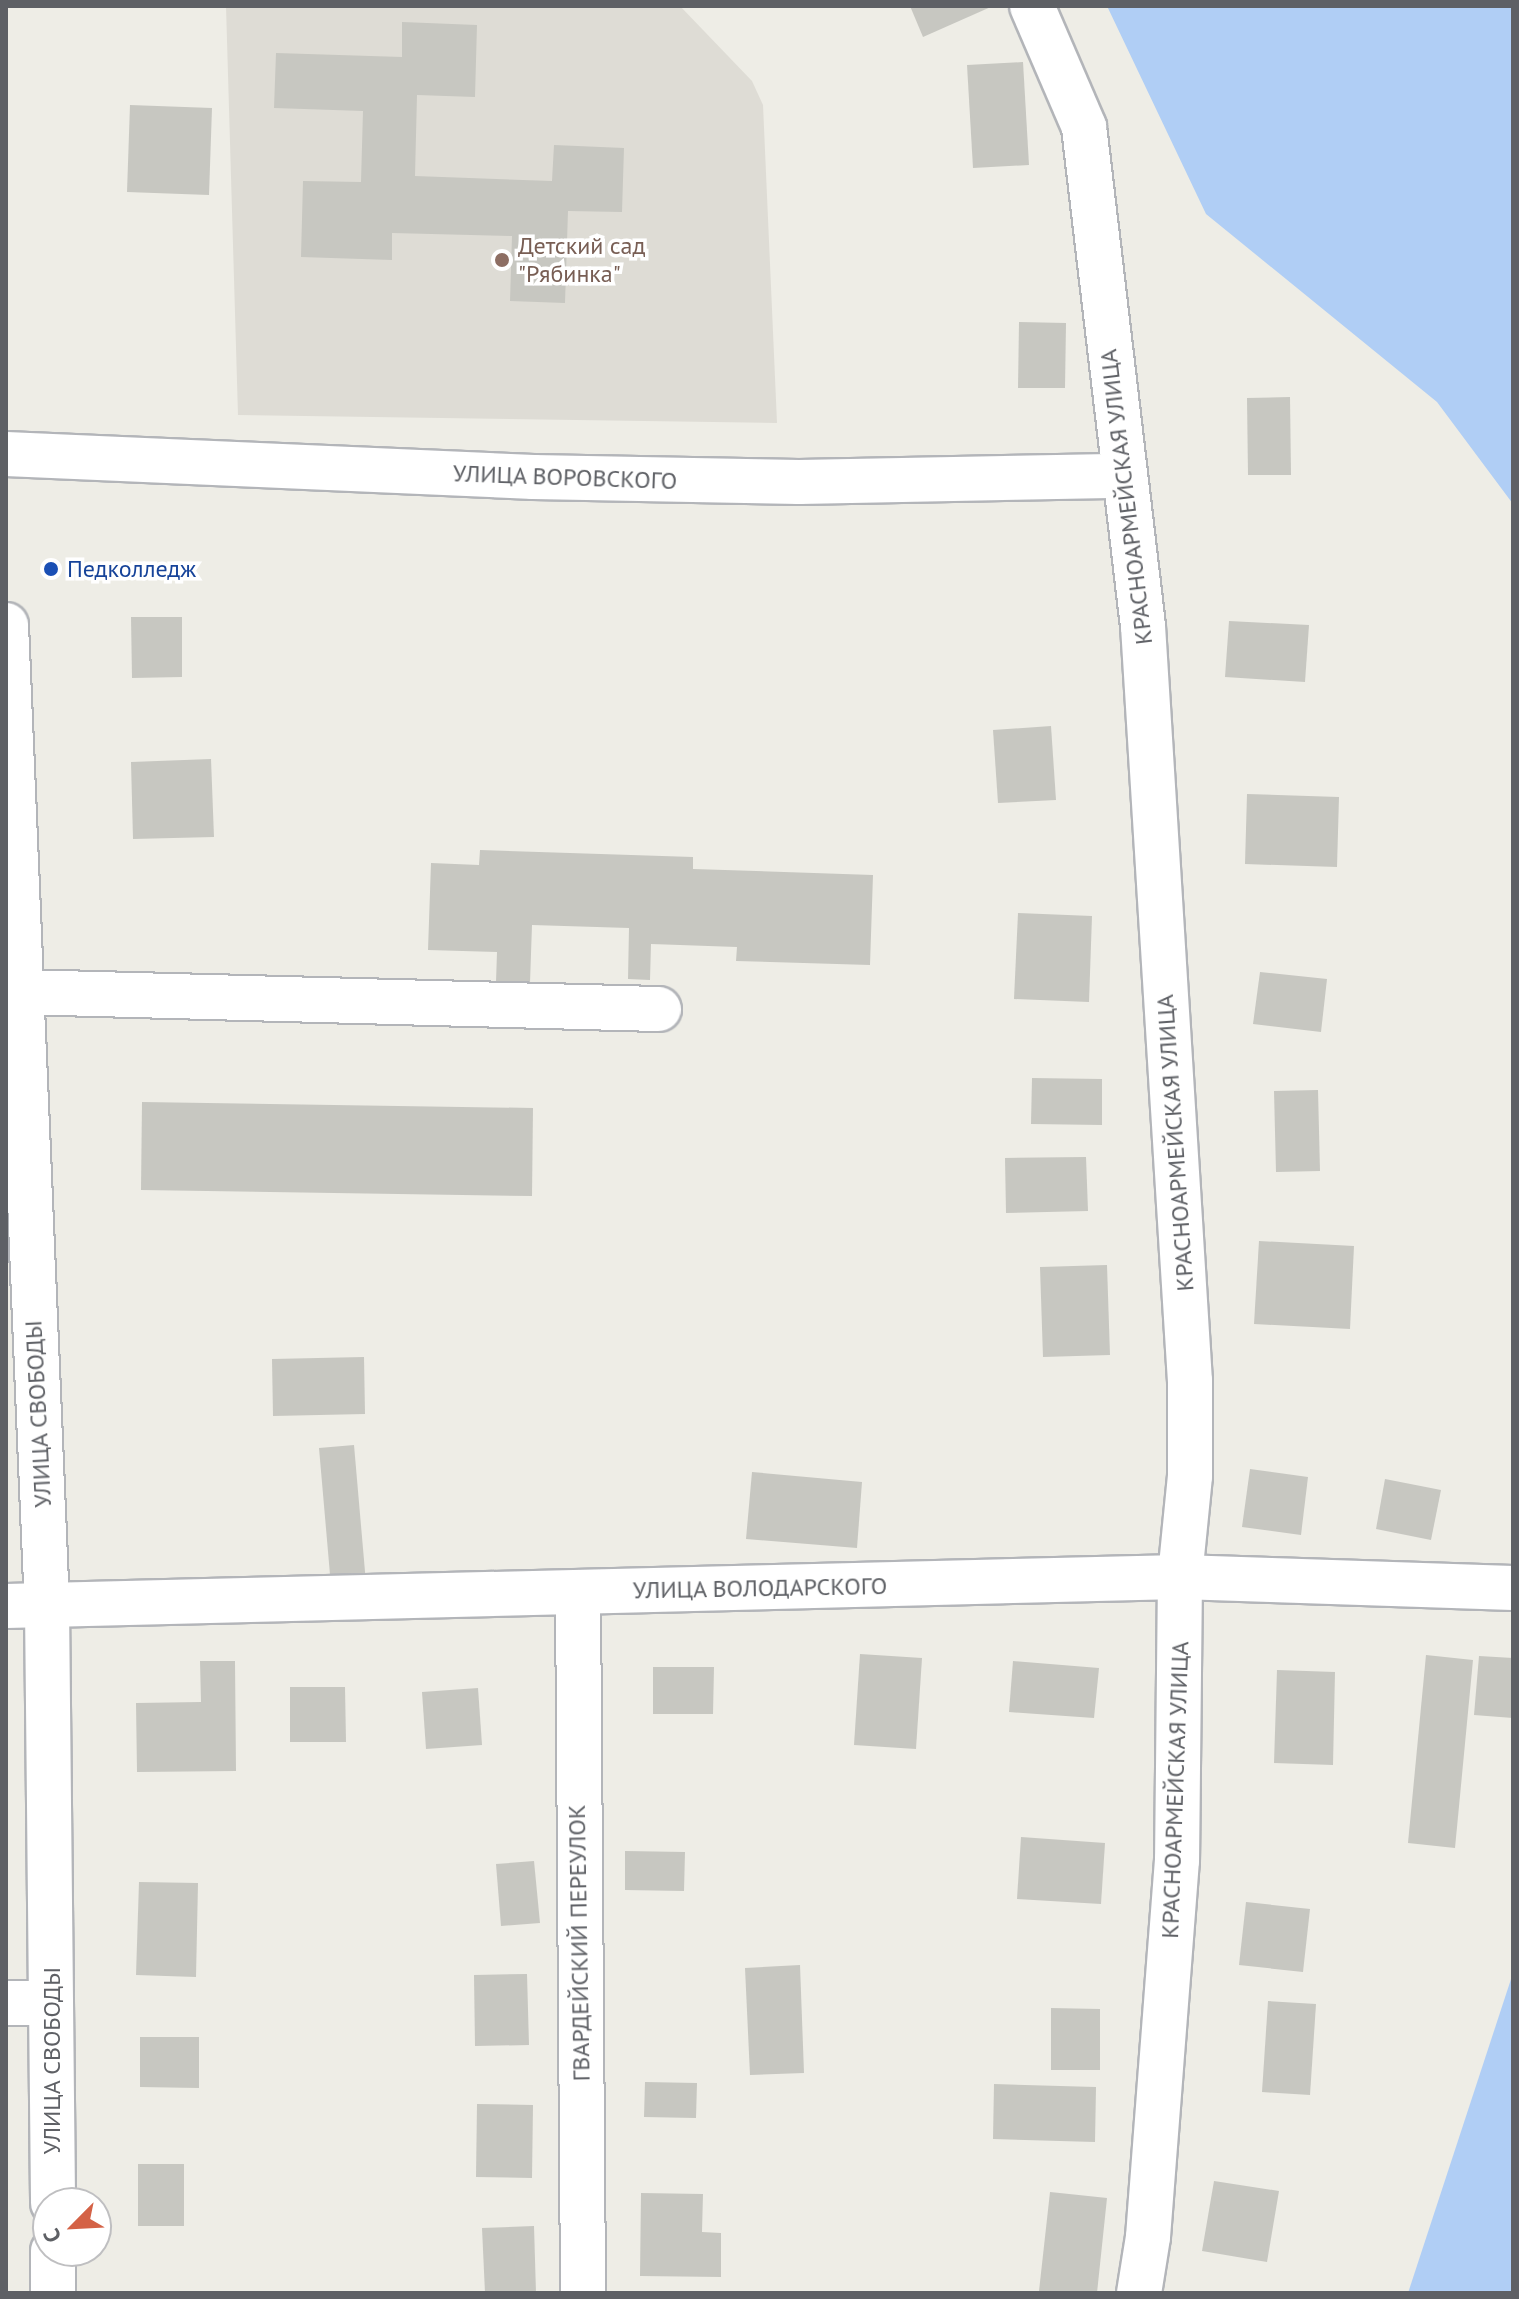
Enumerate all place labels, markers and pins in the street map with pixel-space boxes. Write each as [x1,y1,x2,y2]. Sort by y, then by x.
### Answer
place label: Детский сад "Рябинка" [518,232,645,288]
marker: Детский сад "Рябинка" [493,251,511,269]
place label: Педколледж [67,555,196,583]
marker: Педколледж [42,560,60,578]

